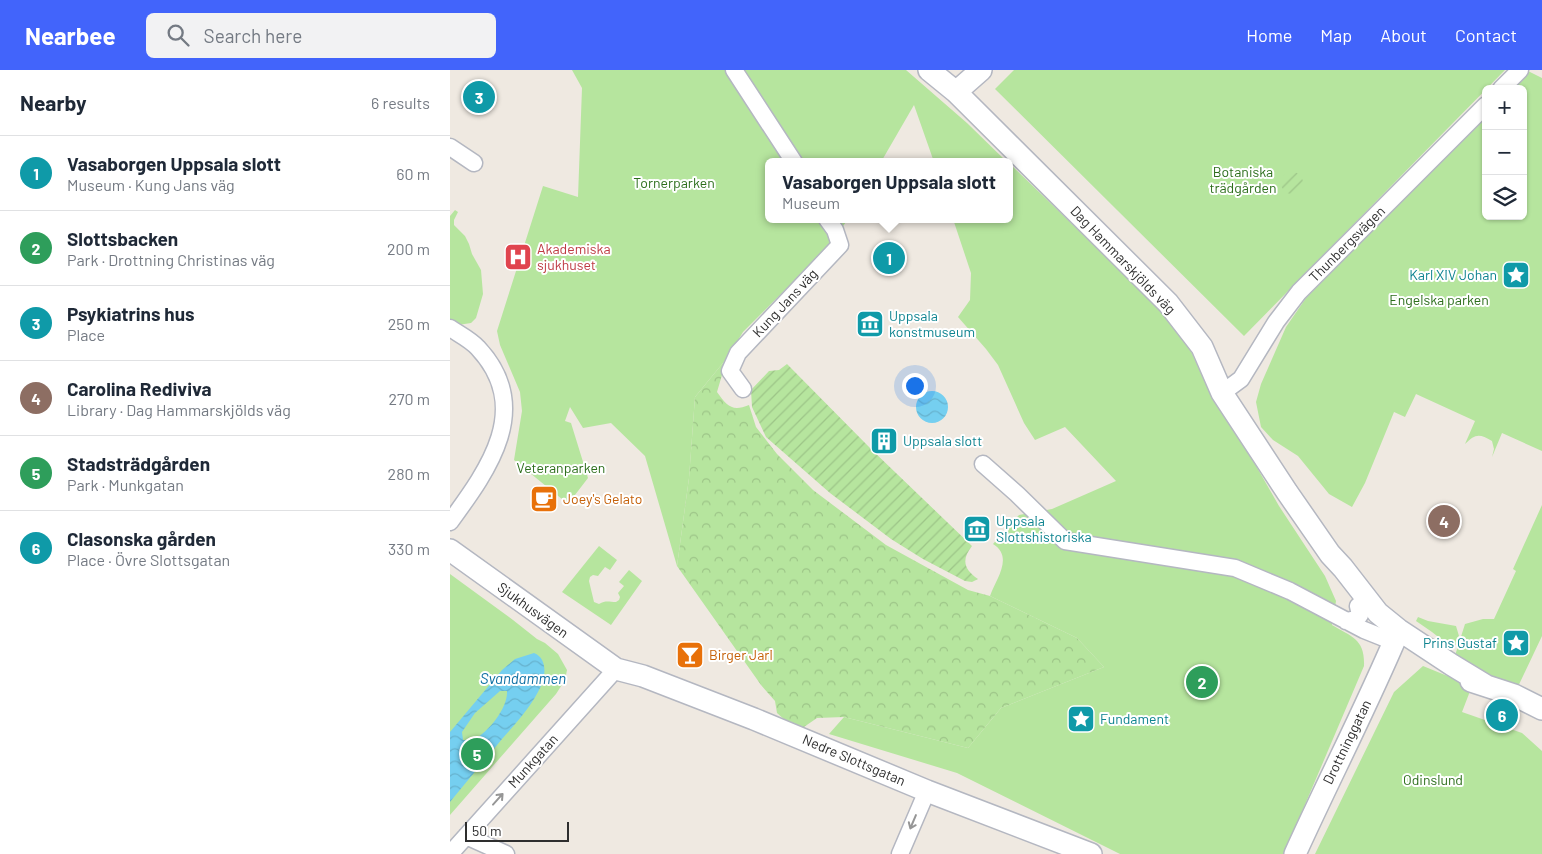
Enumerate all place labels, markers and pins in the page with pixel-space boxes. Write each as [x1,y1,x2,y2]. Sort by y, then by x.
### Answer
pin: 3 [463,78,495,116]
pin: 1 [873,239,905,277]
place label: Akademiska sjukhuset [537,240,611,273]
hospital icon: Akademiska sjukhuset [503,242,533,272]
place icon: Karl XIV Johan [1501,260,1531,290]
place label: Karl XIV Johan [1409,266,1497,283]
place label: Uppsala konstmuseum [889,307,975,340]
museum icon: Uppsala konstmuseum [855,309,885,339]
building icon: Uppsala slott [869,426,899,456]
place label: Uppsala slott [903,432,982,449]
cafe icon: Joey's Gelato [529,484,559,514]
place label: Joey's Gelato [563,490,642,507]
pin: 4 [1428,502,1460,540]
place label: Uppsala Slottshistoriska [996,512,1092,545]
museum icon: Uppsala Slottshistoriska [962,514,992,544]
place icon: Prins Gustaf [1501,628,1531,658]
place label: Prins Gustaf [1423,634,1497,651]
bar icon: Birger Jarl [675,640,705,670]
place label: Birger Jarl [709,646,773,663]
pin: 2 [1186,663,1218,701]
pin: 6 [1486,696,1518,734]
place icon: Fundament [1066,704,1096,734]
place label: Fundament [1100,710,1169,727]
pin: 5 [461,735,493,773]

